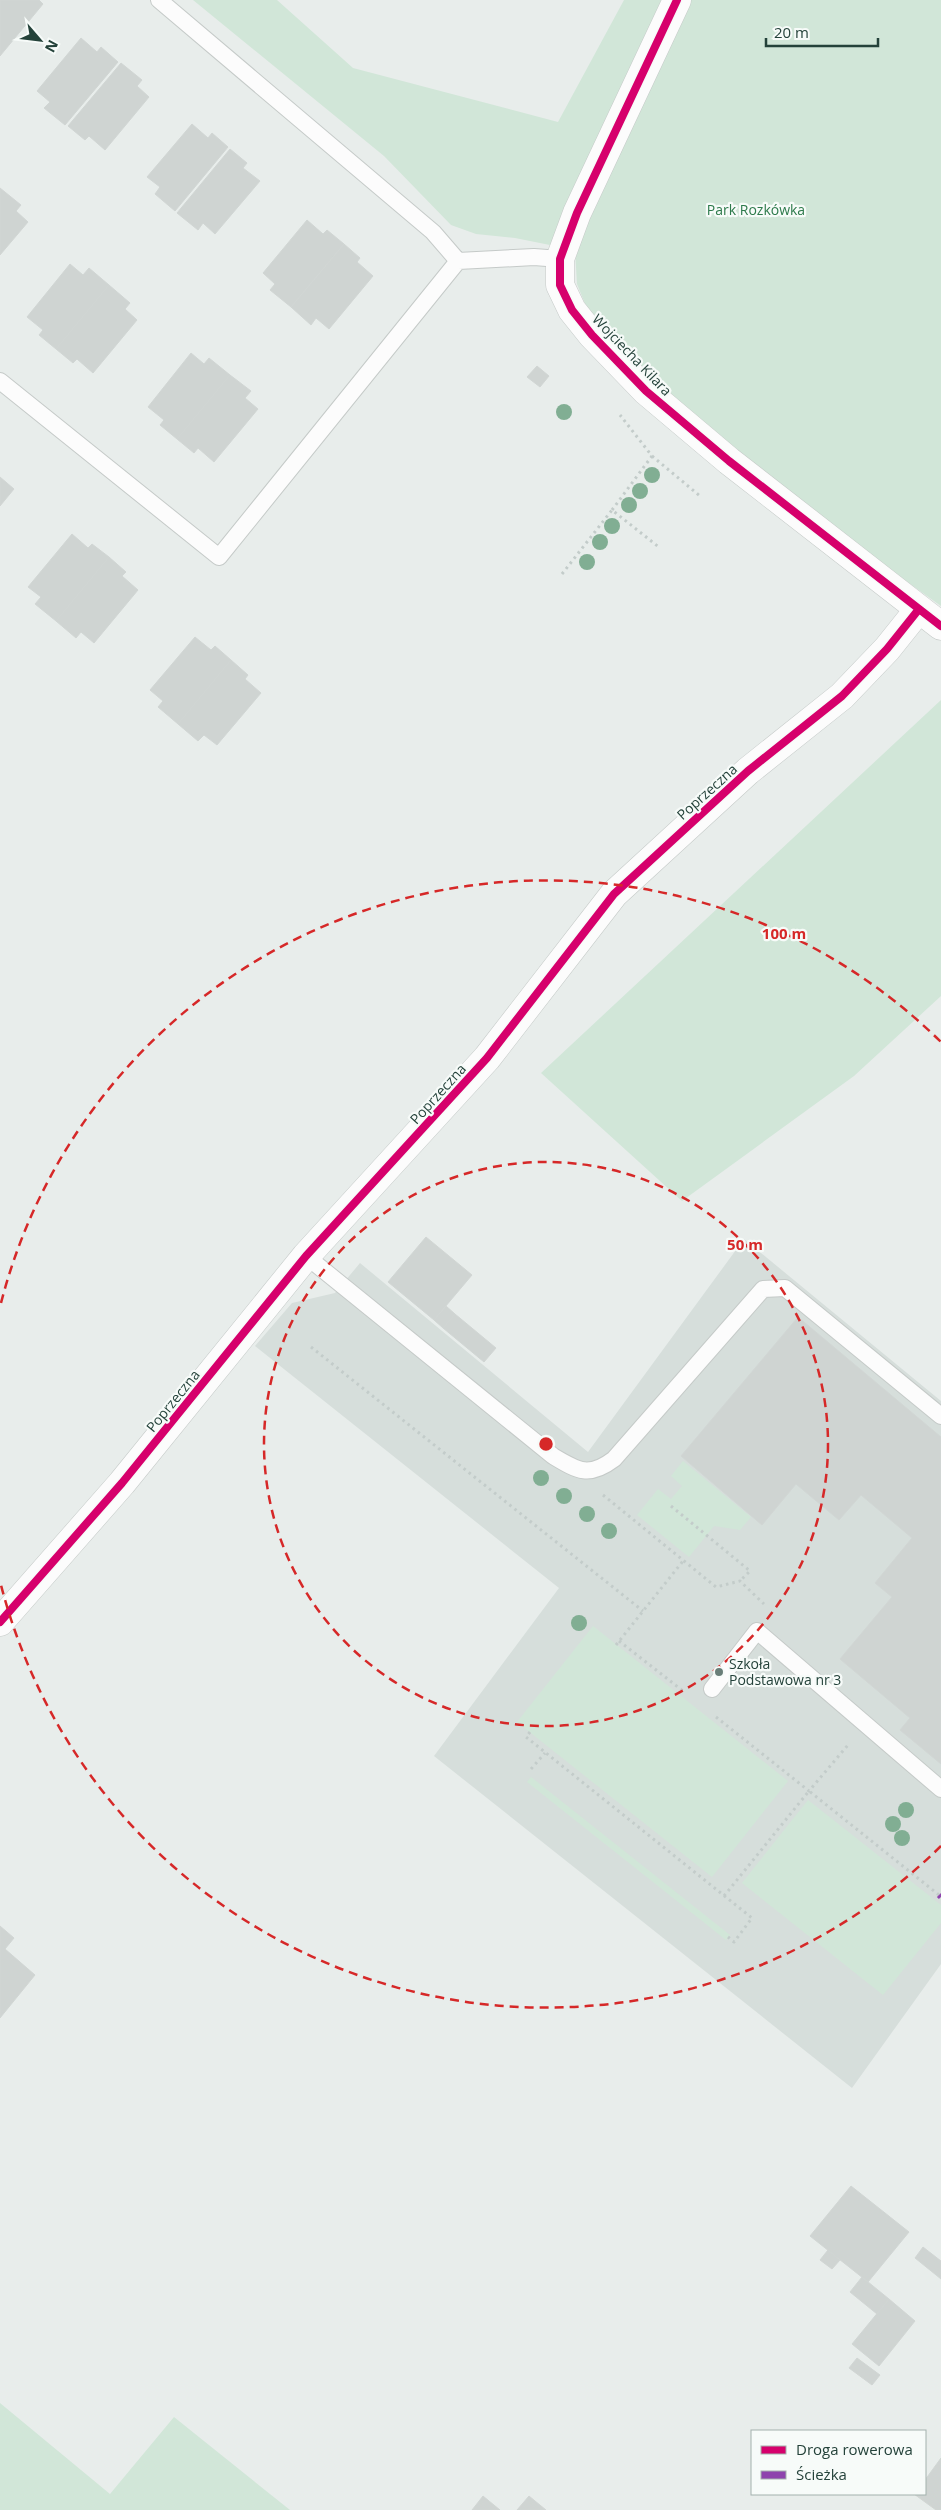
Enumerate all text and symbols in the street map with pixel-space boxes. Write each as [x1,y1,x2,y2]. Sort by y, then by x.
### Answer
north arrow [15,15,65,65]
scale bar [766,15,878,47]
text: 20 m [774,22,809,42]
text: N [41,37,63,56]
park label: Park Rozkówka [707,200,805,219]
street label: Wojciecha Kilara [588,310,676,400]
street label: Poprzeczna [672,759,741,824]
text: 100 m [762,923,806,943]
street label: Poprzeczna [405,1059,470,1128]
text: 50 m [727,1234,763,1254]
street label: Poprzeczna [142,1365,204,1436]
centre of rings [537,1435,555,1453]
place label: Szkoła Podstawowa nr 3 [729,1654,841,1689]
marker: Szkoła Podstawowa nr 3 [713,1666,725,1678]
legend [751,2430,926,2495]
text: Droga rowerowa [796,2439,913,2459]
text: Ścieżka [796,2464,847,2484]

